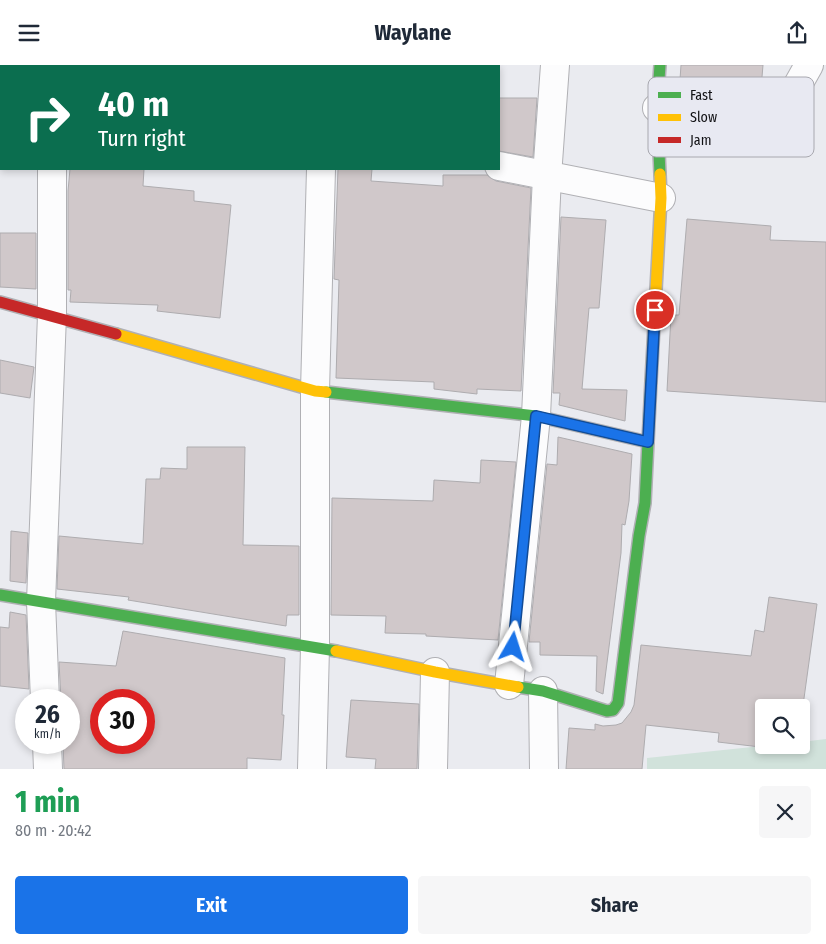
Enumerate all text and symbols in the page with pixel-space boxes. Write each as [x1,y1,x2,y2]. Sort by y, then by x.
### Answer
icon: menu [15,19,43,47]
text: Waylane [375,19,451,46]
icon: share [783,19,811,47]
legend [648,77,814,157]
text: 40 m [98,83,169,125]
icon: right [15,85,80,150]
text: Fast [690,87,713,104]
text: Slow [690,109,717,126]
text: Turn right [98,125,186,152]
text: Jam [690,132,711,149]
pin [634,289,676,331]
icon: arrive [641,296,669,324]
position arrow [486,620,538,672]
speed limit sign: 30 [90,689,155,754]
map controls [755,699,810,754]
button: search [755,699,810,754]
text: 26 [35,700,60,730]
text: km/h [34,727,61,741]
text: 1 min [15,784,80,820]
button: close [759,786,811,838]
text: 80 m · 20:42 [15,821,92,840]
button: Exit [15,876,408,934]
button: Share [418,876,811,934]

